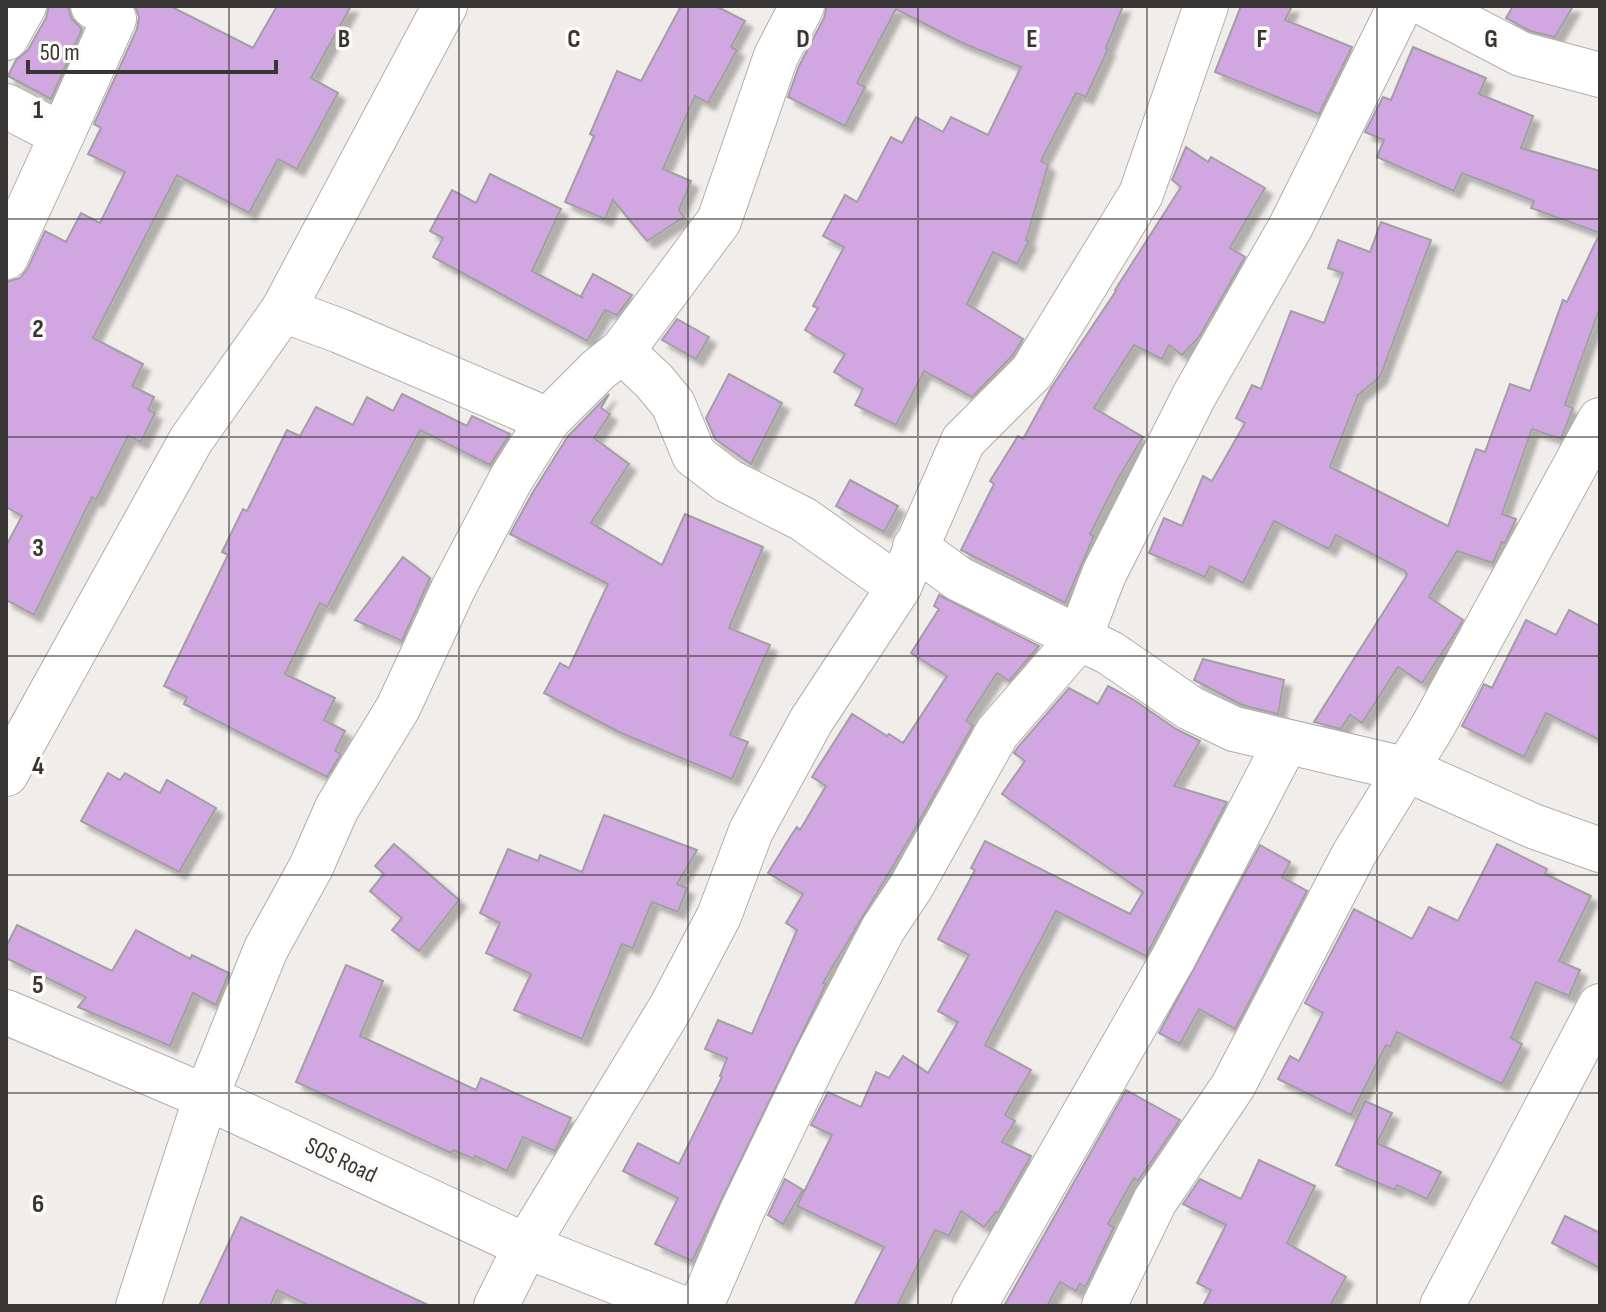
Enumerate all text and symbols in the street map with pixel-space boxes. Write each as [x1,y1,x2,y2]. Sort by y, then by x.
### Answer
scale bar [28,24,276,74]
text: B [338,24,350,55]
text: C [567,24,581,55]
text: D [796,24,810,55]
text: E [1026,24,1038,55]
text: F [1257,24,1268,55]
text: G [1484,24,1498,55]
text: 50 m [40,38,80,67]
text: 1 [33,95,43,126]
text: 2 [32,314,44,345]
text: 3 [32,533,44,564]
text: 4 [32,751,44,782]
text: 5 [32,970,44,1001]
street label: SOS Road [300,1131,382,1189]
text: 6 [32,1189,44,1220]

